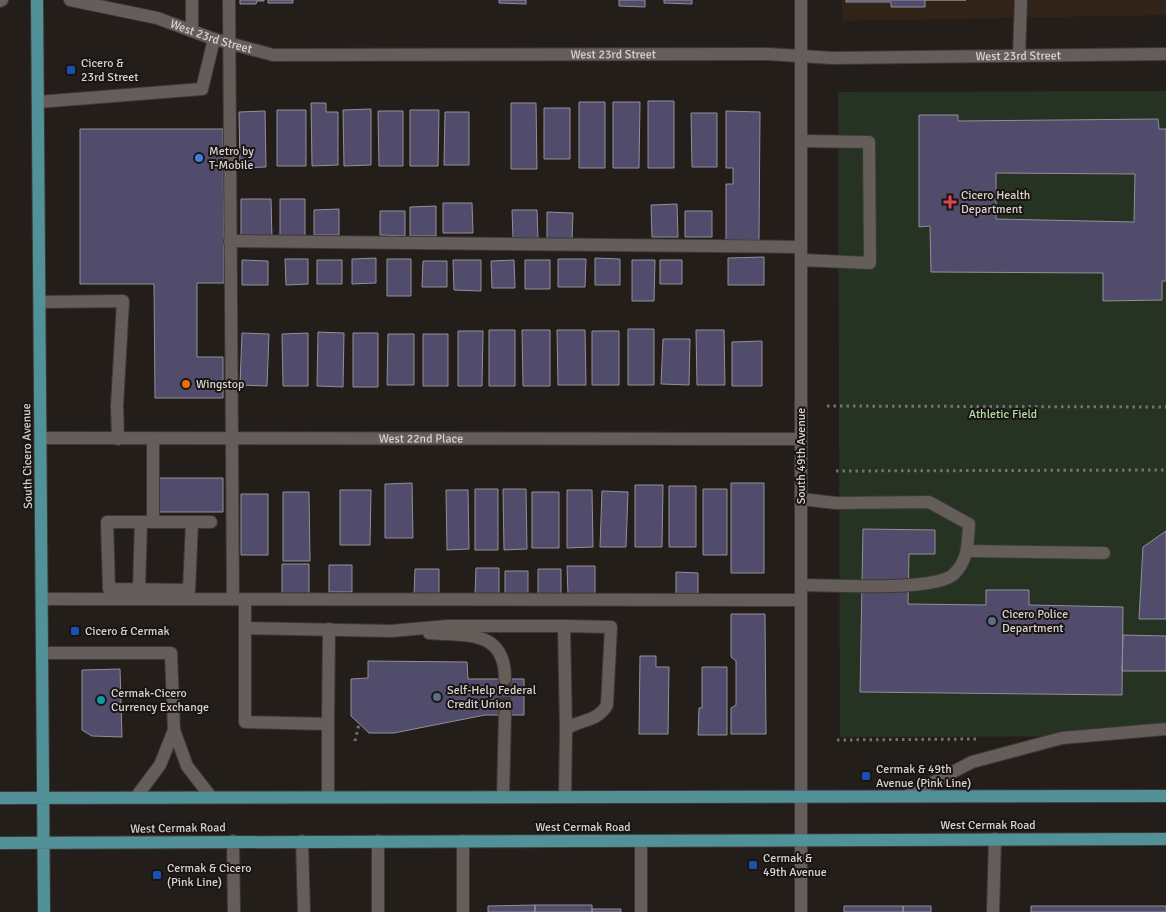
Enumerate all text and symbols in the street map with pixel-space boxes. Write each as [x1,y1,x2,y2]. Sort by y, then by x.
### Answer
street label: West 23rd Street [168,16,254,57]
street label: West 23rd Street [571,47,656,62]
street label: West 23rd Street [975,48,1061,64]
place label: Cicero & 23rd Street [81,56,139,85]
marker: Cicero & 23rd Street [65,64,77,76]
place label: Metro by T-Mobile [209,144,254,173]
marker: Metro by T-Mobile [193,152,205,164]
place label: Cicero Health Department [961,188,1030,217]
marker: Cicero Health Department [943,195,957,209]
place label: Wingstop [196,377,244,392]
marker: Wingstop [180,378,192,390]
street label: South Cicero Avenue [19,403,36,509]
park label: Athletic Field [969,407,1037,422]
street label: South 49th Avenue [794,408,809,504]
street label: West 22nd Place [379,431,463,447]
place label: Cicero Police Department [1002,607,1068,636]
marker: Cicero Police Department [986,615,998,627]
place label: Cicero & Cermak [85,624,170,639]
marker: Cicero & Cermak [69,625,81,637]
place label: Self-Help Federal Credit Union [447,683,537,712]
place label: Cermak-Cicero Currency Exchange [111,686,209,715]
marker: Self-Help Federal Credit Union [431,691,443,703]
marker: Cermak-Cicero Currency Exchange [95,694,107,706]
place label: Cermak & 49th Avenue (Pink Line) [876,762,971,791]
marker: Cermak & 49th Avenue (Pink Line) [860,770,872,782]
street label: West Cermak Road [940,818,1036,833]
street label: West Cermak Road [130,820,226,837]
street label: West Cermak Road [535,820,631,835]
place label: Cermak & 49th Avenue [763,851,827,880]
marker: Cermak & 49th Avenue [747,859,759,871]
place label: Cermak & Cicero (Pink Line) [167,861,252,890]
marker: Cermak & Cicero (Pink Line) [151,869,163,881]

